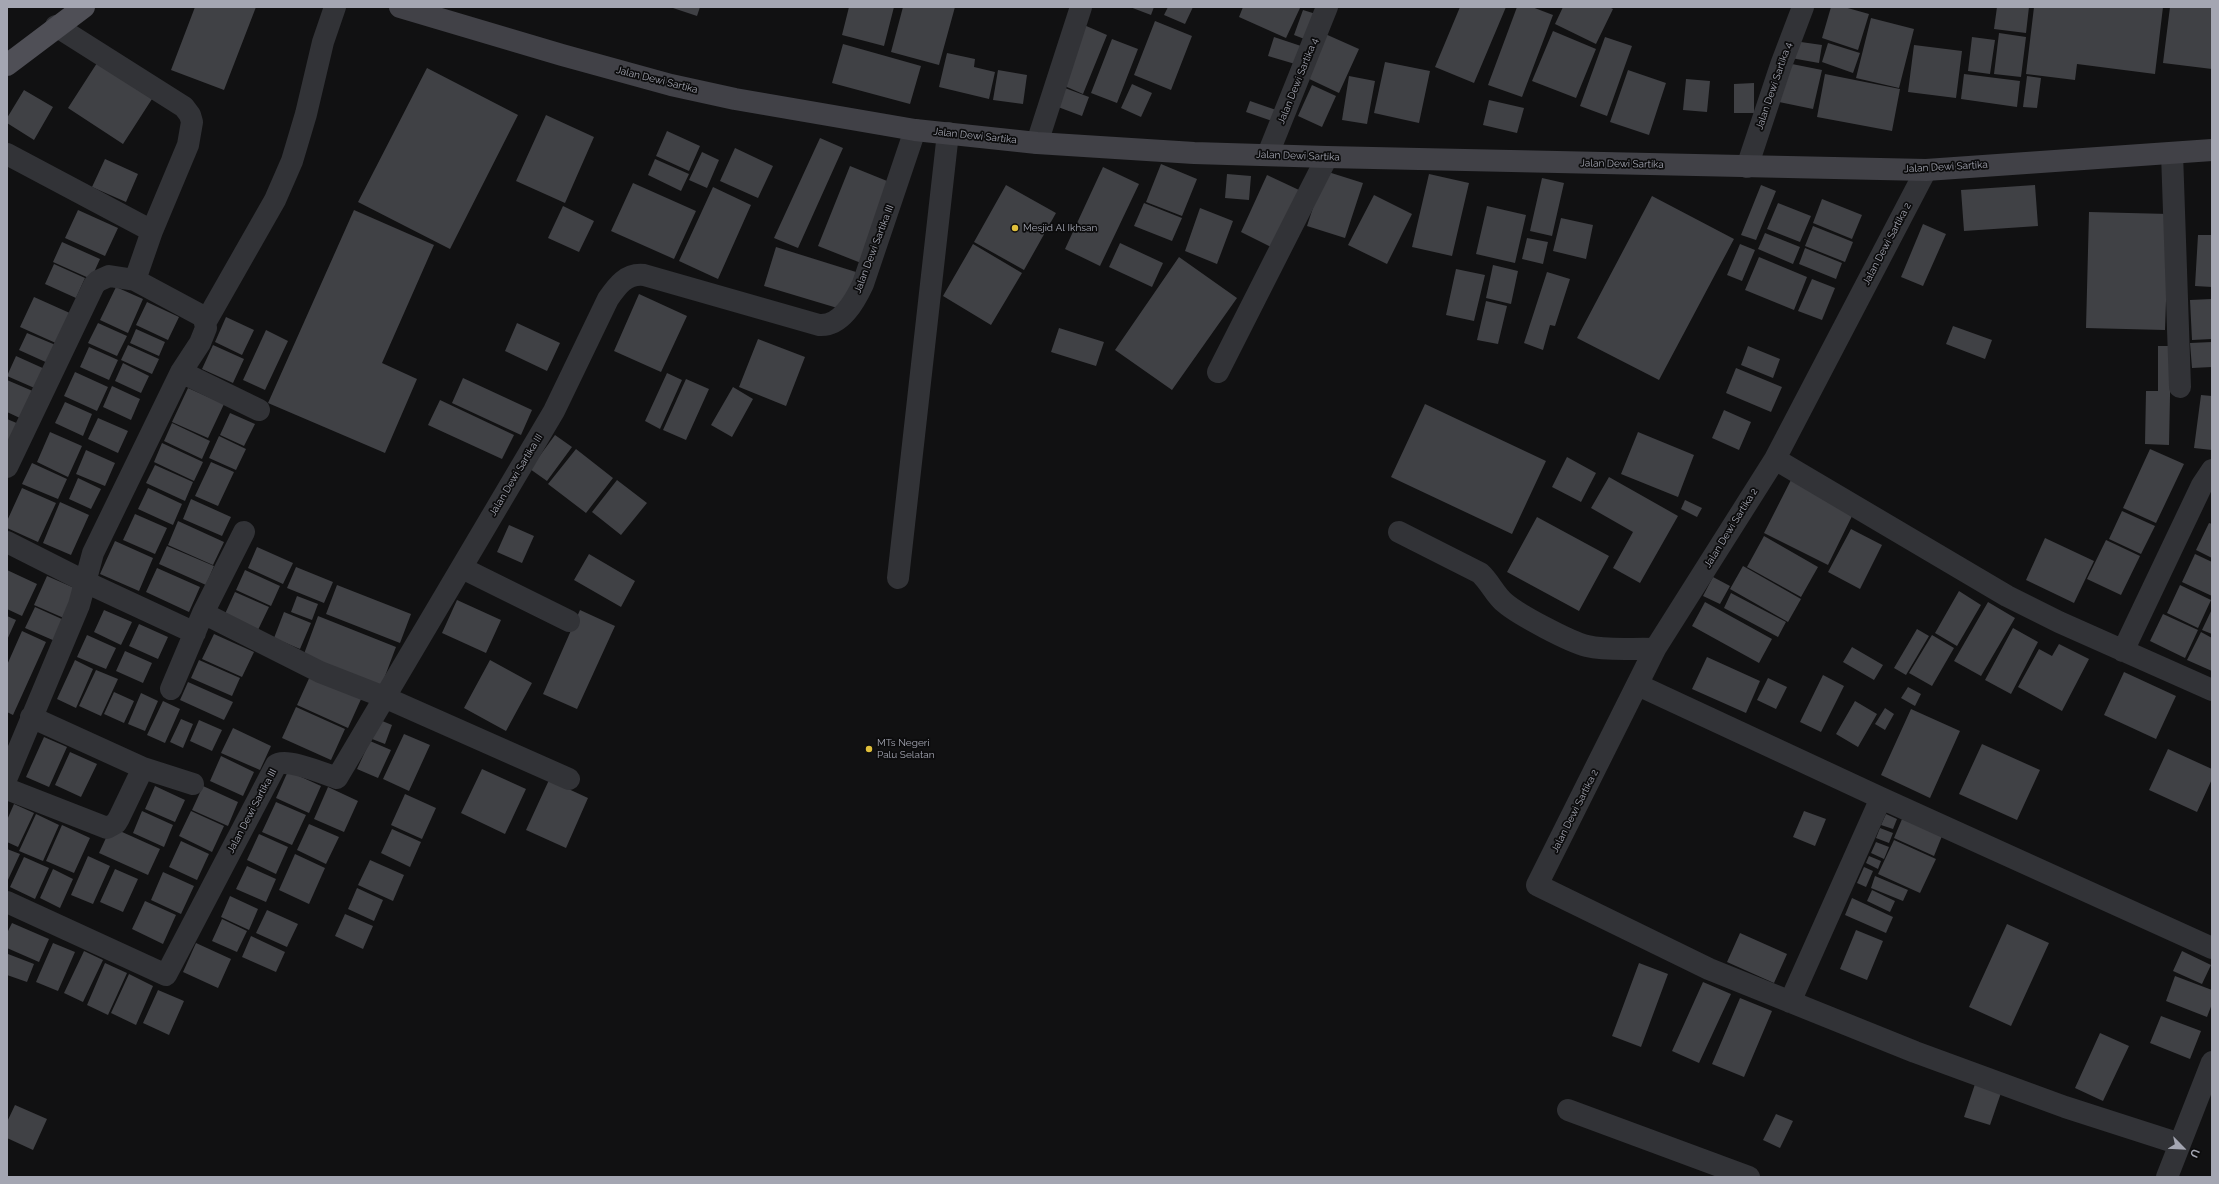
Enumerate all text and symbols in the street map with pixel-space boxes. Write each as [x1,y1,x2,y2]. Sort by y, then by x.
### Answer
street label: Jalan Dewi Sartika 4 [1275,36,1321,126]
street label: Jalan Dewi Sartika 4 [1753,41,1795,131]
street label: Jalan Dewi Sartika [615,64,699,96]
street label: Jalan Dewi Sartika [933,126,1017,146]
street label: Jalan Dewi Sartika [1256,149,1340,163]
street label: Jalan Dewi Sartika [1580,157,1664,171]
street label: Jalan Dewi Sartika [1904,159,1988,175]
street label: Jalan Dewi Sartika 2 [1860,201,1914,287]
street label: Jalan Dewi Sartika III [852,203,896,295]
place label: Mesjid Al Ikhsan [1023,222,1097,234]
marker: Mesjid Al Ikhsan [1010,223,1020,233]
street label: Jalan Dewi Sartika III [487,432,545,518]
street label: Jalan Dewi Sartika 2 [1702,486,1760,570]
place label: MTs Negeri Palu Selatan [877,737,935,760]
marker: MTs Negeri Palu Selatan [864,744,874,754]
street label: Jalan Dewi Sartika III [225,767,279,855]
street label: Jalan Dewi Sartika 2 [1549,768,1601,854]
north arrow [2163,1128,2203,1168]
text: U [2187,1147,2202,1159]

